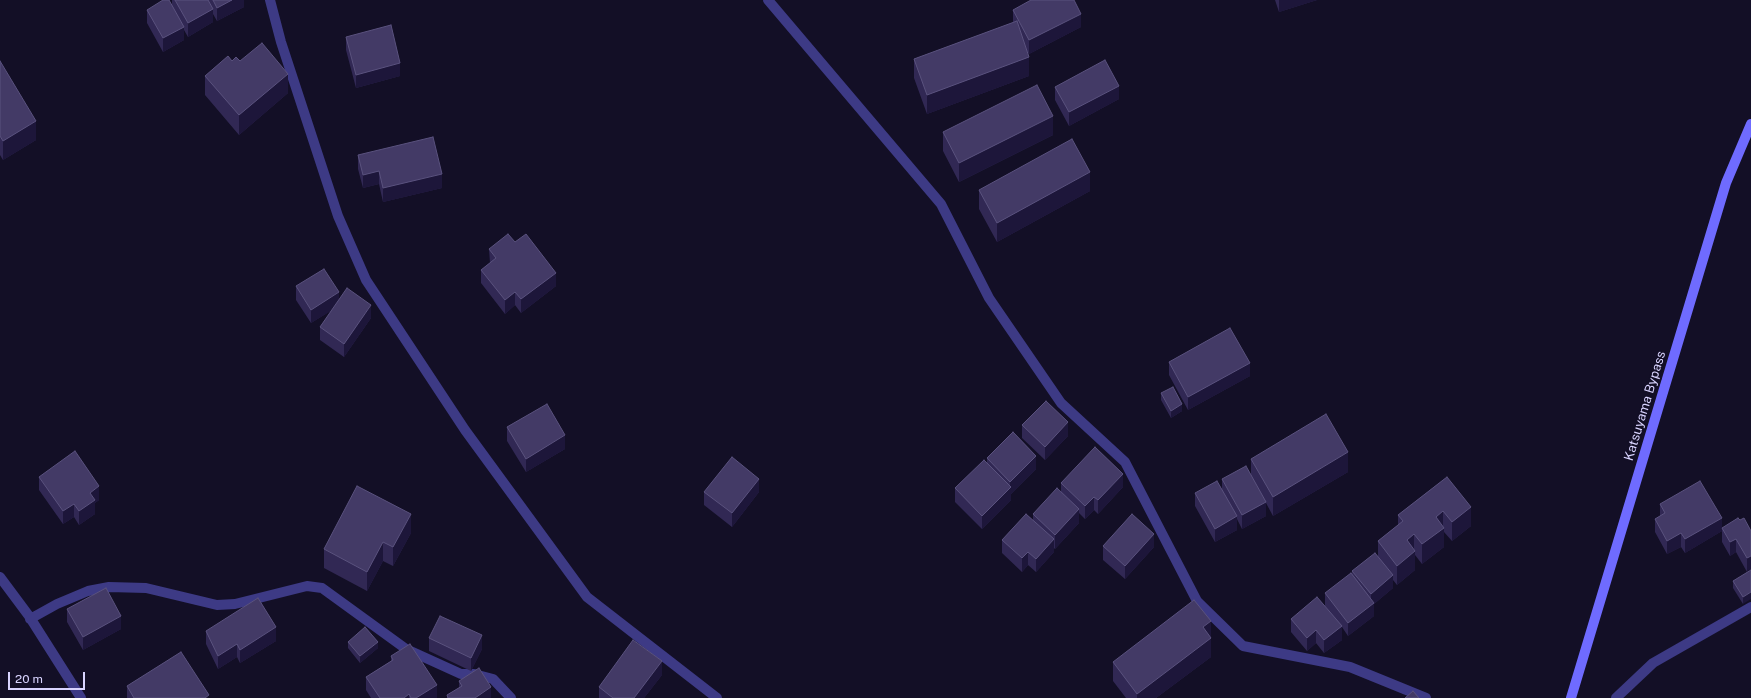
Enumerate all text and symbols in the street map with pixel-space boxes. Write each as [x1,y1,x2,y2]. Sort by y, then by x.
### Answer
street label: Katsuyama Bypass [1621,349,1669,463]
scale bar [10,664,87,690]
text: 20 m [15,672,43,686]

